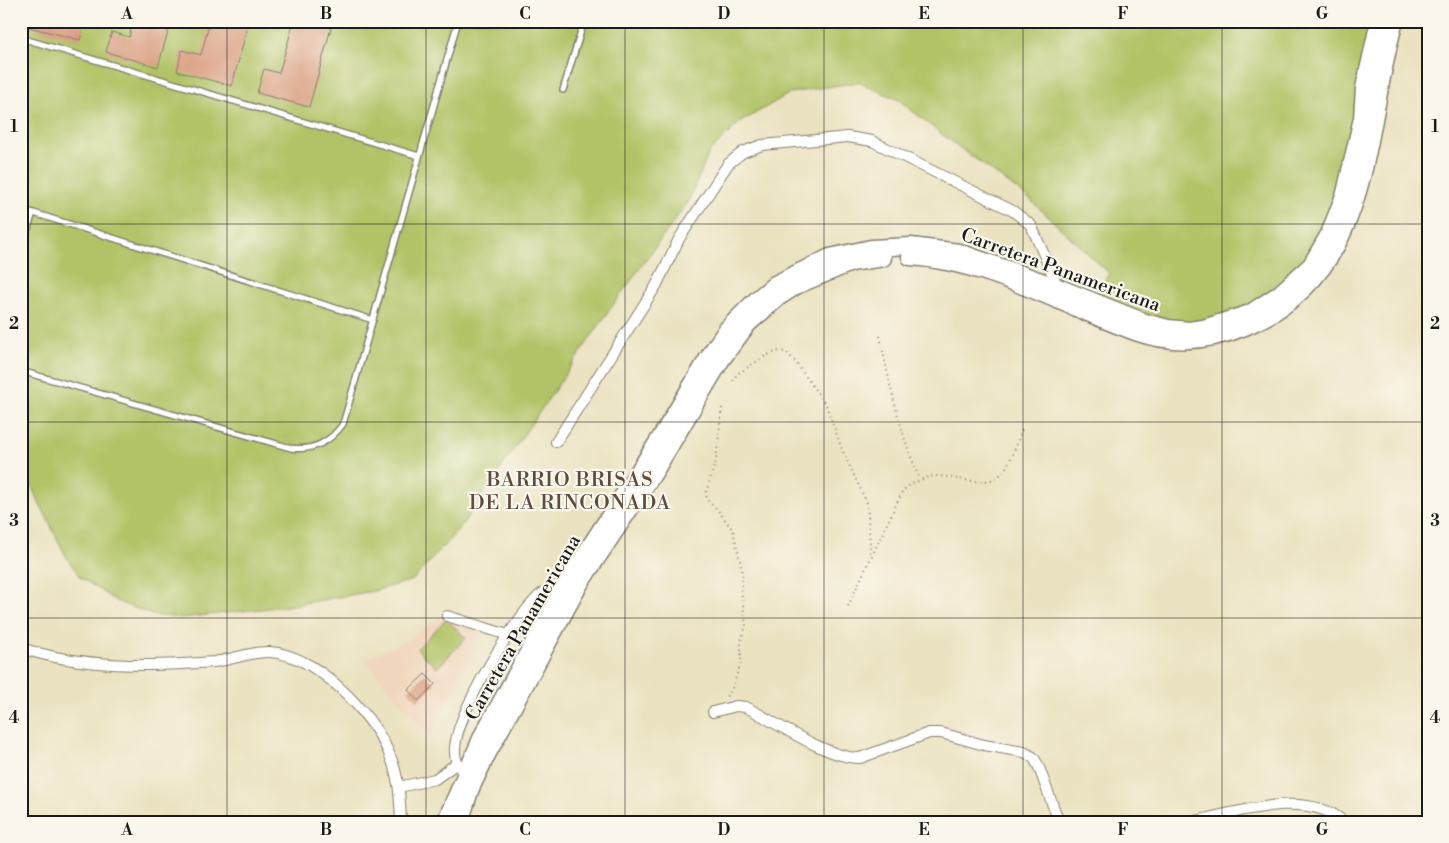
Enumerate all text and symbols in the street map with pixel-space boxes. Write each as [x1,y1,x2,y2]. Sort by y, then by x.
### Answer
text: A [120,4,133,24]
text: B [320,4,332,24]
text: C [519,4,531,24]
text: D [718,4,731,24]
text: E [918,4,930,24]
text: F [1117,4,1129,24]
text: G [1316,4,1329,24]
text: 1 [10,117,18,137]
text: 1 [1431,117,1439,137]
street label: Carretera Panamericana [958,223,1164,317]
text: 2 [9,314,19,334]
text: 2 [1430,314,1440,334]
district label: BARRIO BRISAS DE LA RINCONADA [469,468,671,516]
text: 3 [9,511,19,531]
text: 3 [1430,511,1440,531]
street label: Carretera Panamericana [460,530,586,725]
text: 4 [9,708,20,728]
text: 4 [1430,708,1441,728]
text: A [120,820,133,840]
text: B [320,820,332,840]
text: C [519,820,531,840]
text: D [718,820,731,840]
text: E [918,820,930,840]
text: F [1117,820,1129,840]
text: G [1316,820,1329,840]

